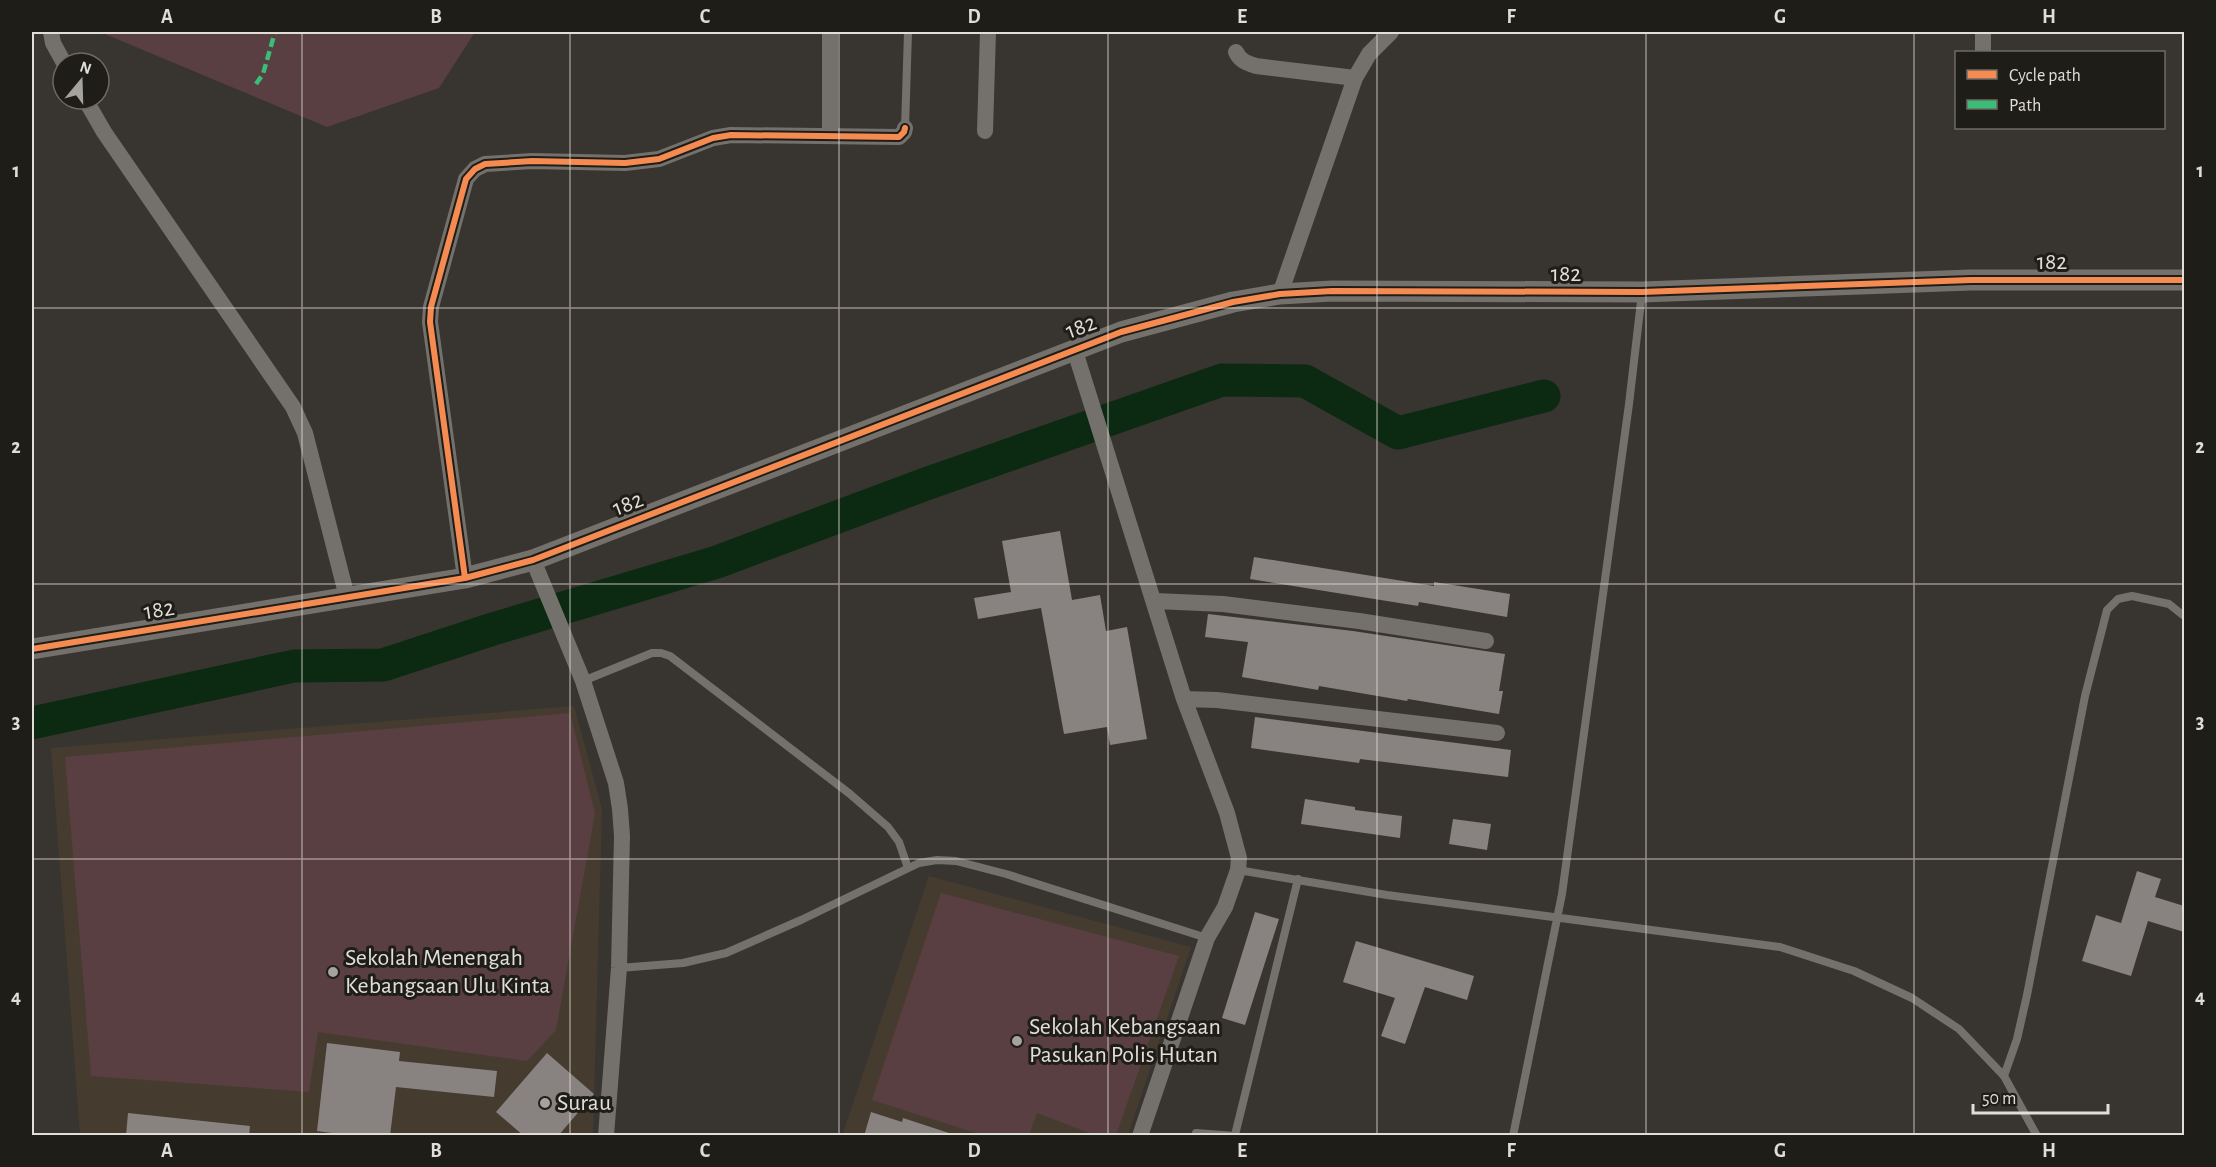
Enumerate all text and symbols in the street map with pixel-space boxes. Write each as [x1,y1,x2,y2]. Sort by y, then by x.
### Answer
text: A [161,7,173,27]
text: B [430,7,442,27]
text: C [700,7,711,27]
text: D [967,7,981,27]
text: E [1237,7,1247,27]
text: F [1506,7,1516,27]
text: G [1774,7,1786,27]
text: H [2042,7,2056,27]
north arrow [51,51,111,111]
legend [1955,51,2165,129]
text: N [78,58,93,77]
text: Cycle path [2009,67,2081,85]
text: Path [2009,97,2041,115]
text: 1 [12,161,20,181]
text: 1 [2196,161,2204,181]
street label: 182 [2037,250,2067,274]
street label: 182 [1551,262,1581,286]
street label: 182 [1063,310,1100,344]
text: 2 [11,437,21,457]
text: 2 [2195,437,2205,457]
street label: 182 [609,487,647,521]
street label: 182 [142,596,176,624]
text: 3 [12,712,20,732]
text: 3 [2196,712,2204,732]
place label: Sekolah Menengah Kebangsaan Ulu Kinta [345,946,550,998]
marker: Sekolah Menengah Kebangsaan Ulu Kinta [326,965,340,979]
text: 4 [11,987,21,1007]
text: 4 [2195,987,2205,1007]
place label: Sekolah Kebangsaan Pasukan Polis Hutan [1029,1015,1221,1067]
marker: Sekolah Kebangsaan Pasukan Polis Hutan [1010,1034,1024,1048]
scale bar [1973,1077,2108,1115]
text: 50 m [1982,1090,2016,1108]
place label: Surau [557,1091,611,1115]
marker: Surau [538,1096,552,1110]
text: A [161,1141,173,1161]
text: B [430,1141,442,1161]
text: C [700,1141,711,1161]
text: D [967,1141,981,1161]
text: E [1237,1141,1247,1161]
text: F [1506,1141,1516,1161]
text: G [1774,1141,1786,1161]
text: H [2042,1141,2056,1161]

